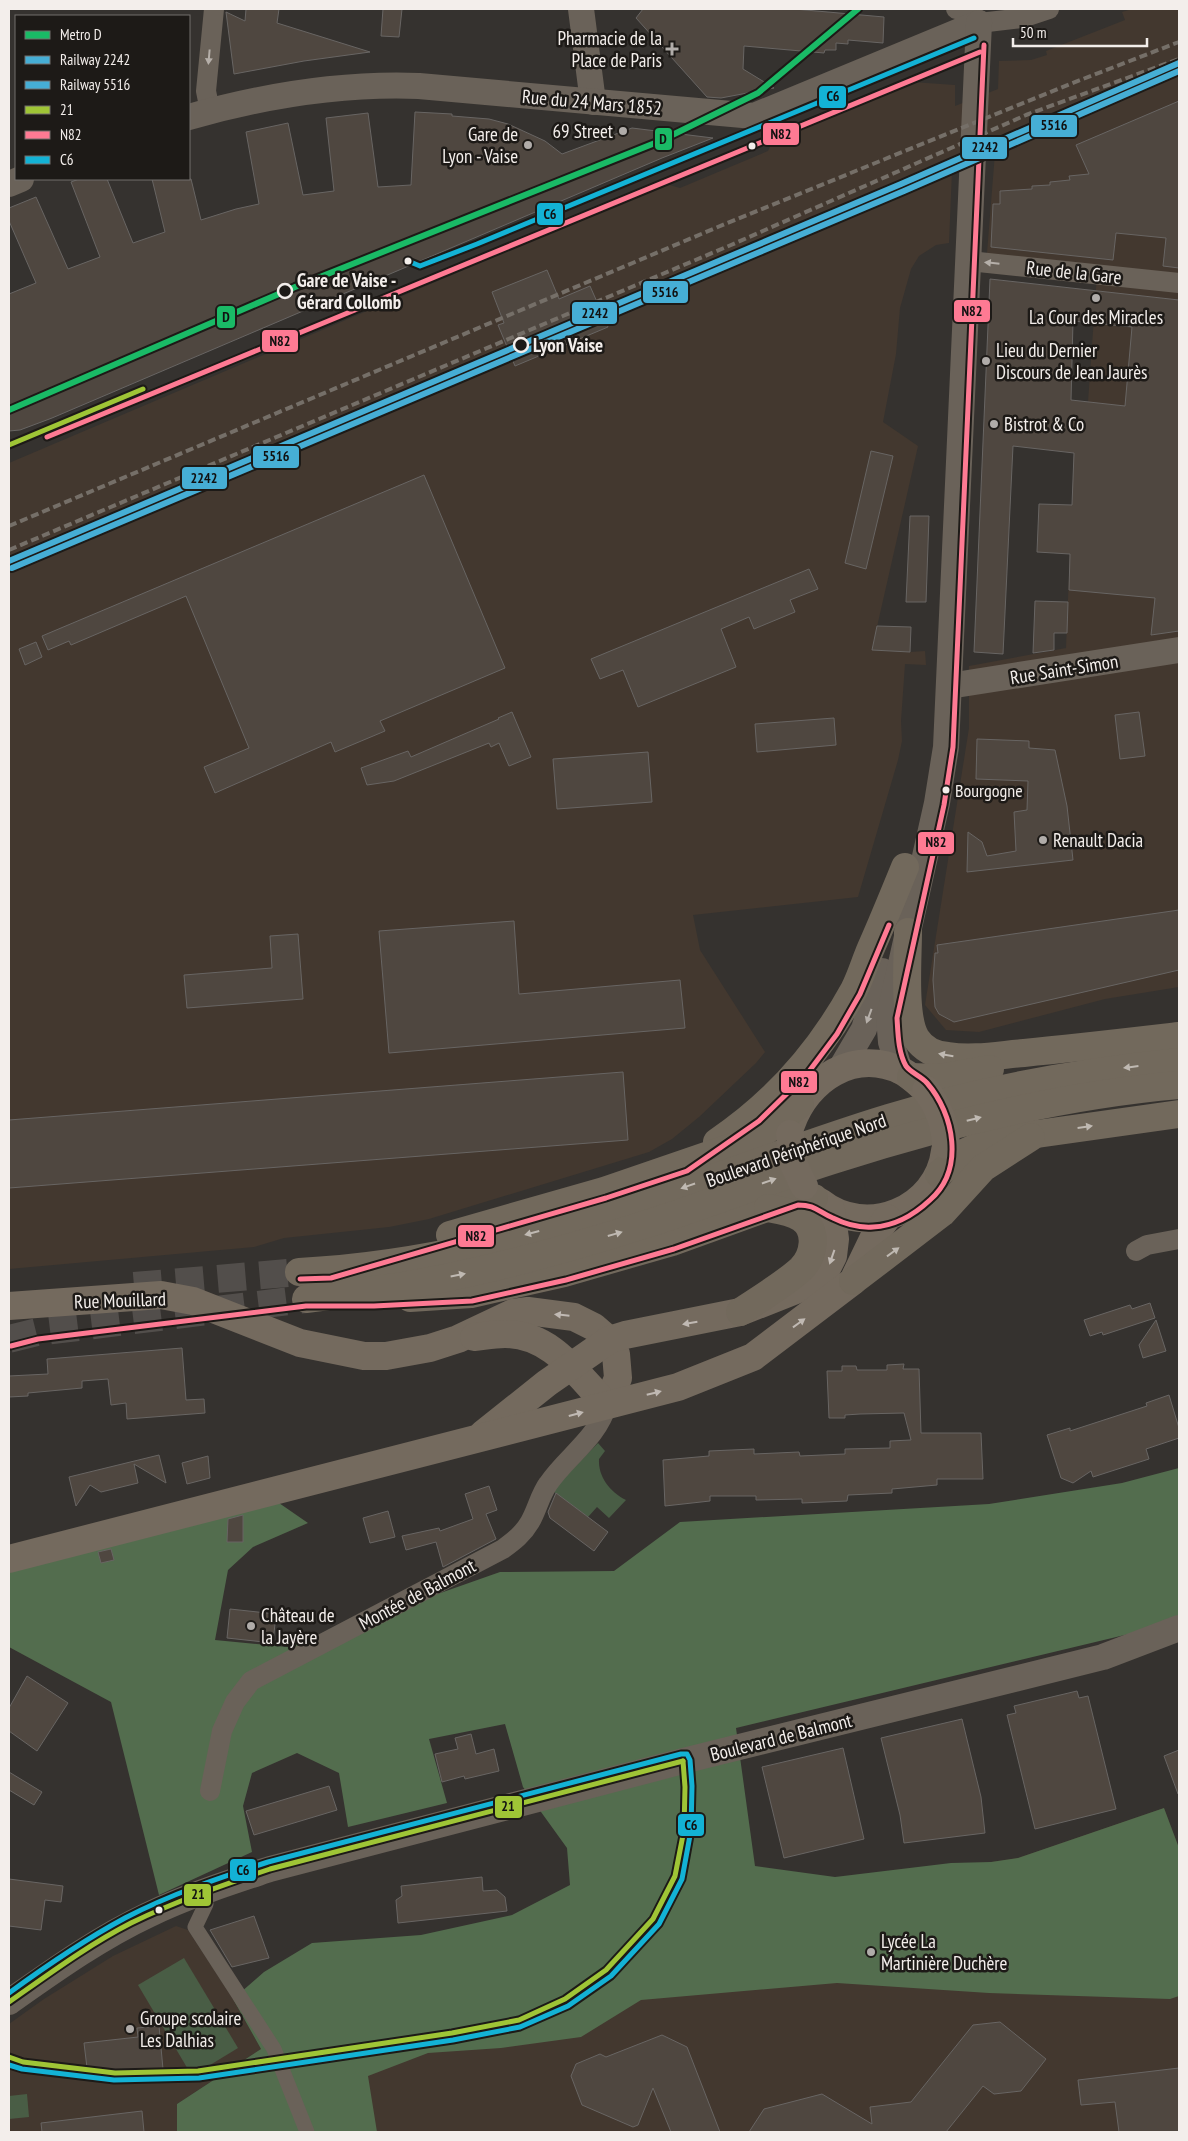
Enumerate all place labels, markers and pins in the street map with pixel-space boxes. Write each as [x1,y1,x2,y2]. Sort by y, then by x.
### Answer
place label: Pharmacie de la Place de Paris [557,26,662,72]
marker: Pharmacie de la Place de Paris [666,43,678,55]
place label: 69 Street [553,119,614,143]
place label: Gare de Lyon - Vaise [442,122,518,168]
marker: 69 Street [617,125,629,137]
marker: Gare de Lyon - Vaise [522,139,534,151]
unlabelled marker [747,141,757,151]
unlabelled marker [403,256,413,266]
place label: Gare de Vaise - Gérard Collomb [297,268,401,314]
marker: Gare de Vaise - Gérard Collomb [277,283,293,299]
marker: La Cour des Miracles [1090,292,1102,304]
place label: La Cour des Miracles [1029,305,1163,329]
place label: Lyon Vaise [533,333,603,357]
marker: Lyon Vaise [513,337,529,353]
place label: Lieu du Dernier Discours de Jean Jaurès [996,338,1147,384]
marker: Lieu du Dernier Discours de Jean Jaurès [980,355,992,367]
place label: Bistrot & Co [1004,412,1084,436]
marker: Bistrot & Co [988,418,1000,430]
place label: Bourgogne [955,779,1023,802]
marker: Bourgogne [941,785,951,795]
place label: Renault Dacia [1053,828,1143,852]
marker: Renault Dacia [1037,834,1049,846]
place label: Château de la Jayère [261,1603,335,1649]
marker: Château de la Jayère [245,1620,257,1632]
unlabelled marker [154,1905,164,1915]
place label: Lycée La Martinière Duchère [881,1929,1008,1975]
marker: Lycée La Martinière Duchère [865,1946,877,1958]
place label: Groupe scolaire Les Dalhias [140,2006,242,2052]
marker: Groupe scolaire Les Dalhias [124,2023,136,2035]

